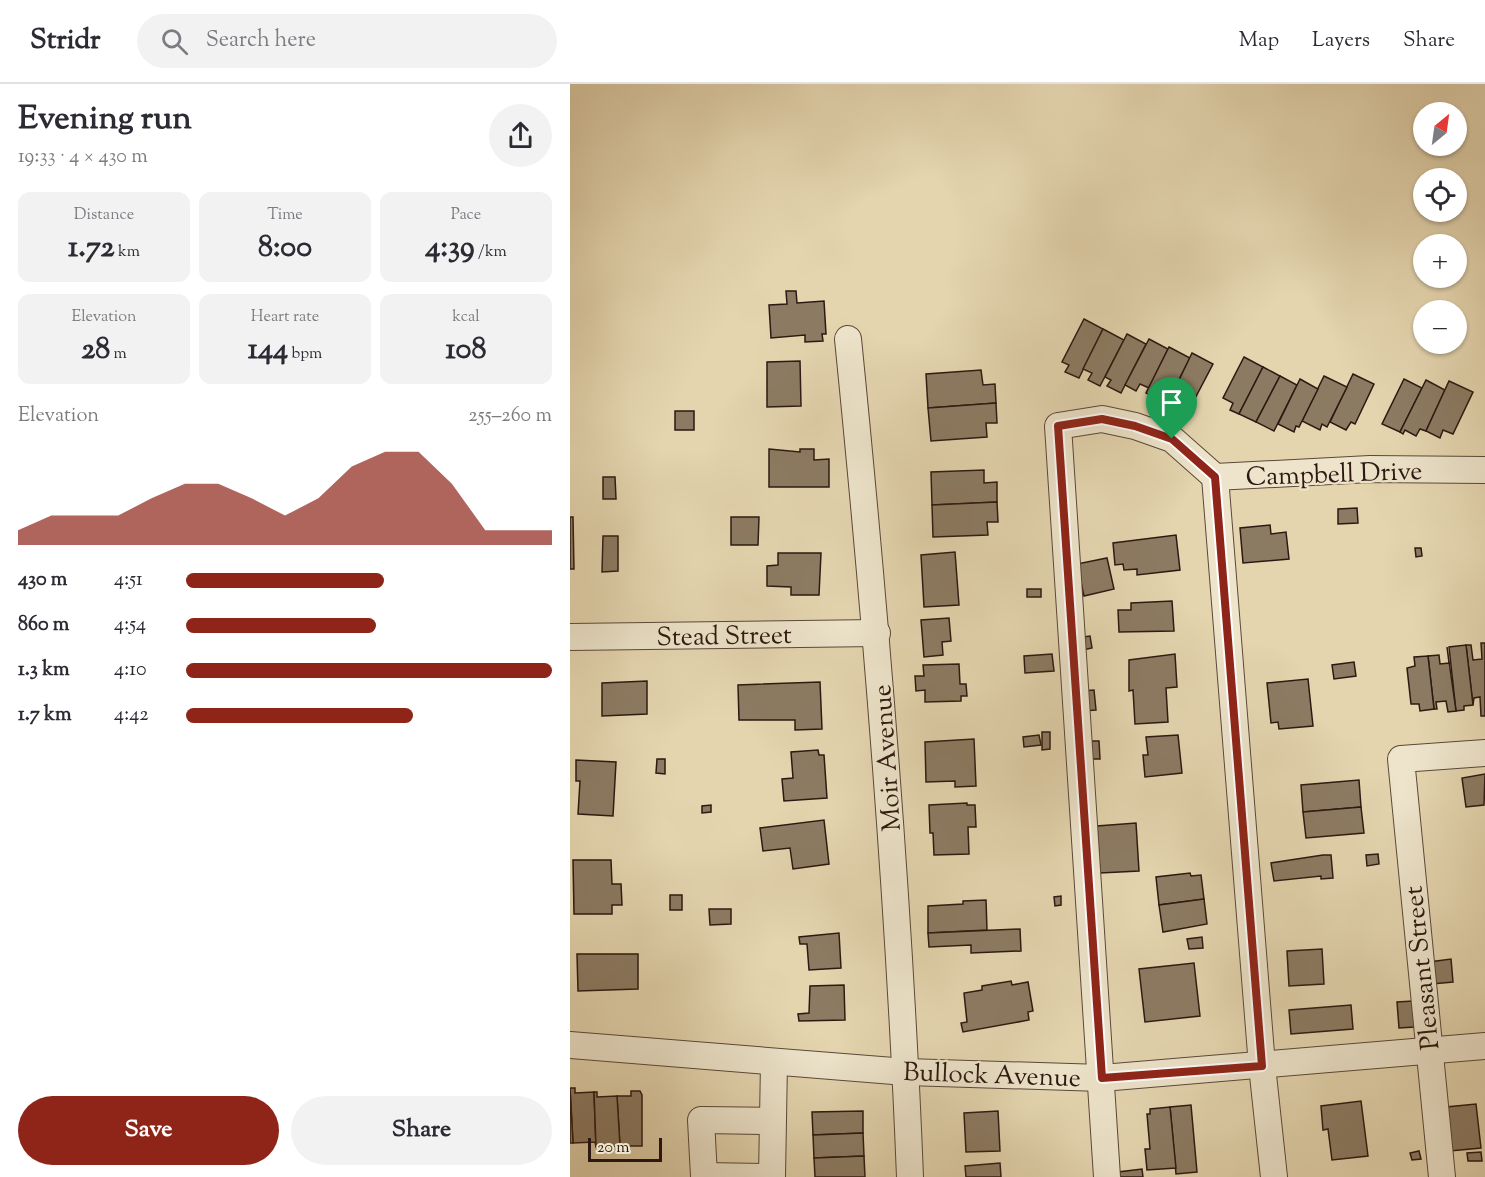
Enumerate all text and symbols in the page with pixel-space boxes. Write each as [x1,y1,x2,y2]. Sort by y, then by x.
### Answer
search box [137,14,557,68]
text: Stridr [30,21,101,61]
icon: search [158,25,191,58]
text: Search here [206,25,316,57]
text: Map [1239,26,1279,56]
text: Layers [1312,26,1370,56]
text: Share [1403,26,1455,56]
text: Evening run [18,96,192,144]
north arrow [1413,102,1467,156]
map controls [1413,102,1467,354]
button: share [489,104,552,167]
text: 19:33 · 4 × 430 m [18,143,148,172]
button: locate [1413,168,1467,222]
text: Distance [74,204,134,227]
text: Time [267,204,303,227]
text: Pace [451,204,481,227]
text: 1.72 [68,227,115,270]
text: 8:00 [258,227,312,270]
text: 4:39 [425,227,475,270]
button: + [1413,234,1467,288]
text: km [115,241,140,264]
text: /km [475,241,507,264]
button: − [1413,300,1467,354]
text: Elevation [72,306,136,329]
text: Heart rate [251,306,319,329]
text: kcal [452,306,480,329]
text: 28 [81,329,110,372]
text: 144 [248,329,288,372]
text: 108 [446,329,486,372]
text: m [110,343,127,366]
text: bpm [288,343,322,366]
pin [1146,377,1197,439]
icon: arrive [1155,386,1188,419]
text: Elevation [18,402,99,431]
text: 255–260 m [468,402,552,431]
street label: Campbell Drive [1245,454,1423,497]
text: 430 m [18,566,67,595]
text: 4:51 [114,566,143,595]
text: 860 m [18,611,69,640]
text: 4:54 [114,611,146,640]
street label: Stead Street [656,618,792,657]
text: 1.3 km [18,656,70,685]
text: 4:10 [114,656,146,685]
street label: Moir Avenue [865,683,912,833]
text: 1.7 km [18,701,72,730]
text: 4:42 [114,701,149,730]
street label: Pleasant Street [1396,884,1450,1052]
street label: Bullock Avenue [902,1055,1082,1098]
button: Save [18,1096,279,1165]
button: Share [291,1096,552,1165]
scale bar [588,1135,662,1162]
text: 20 m [597,1137,630,1160]

